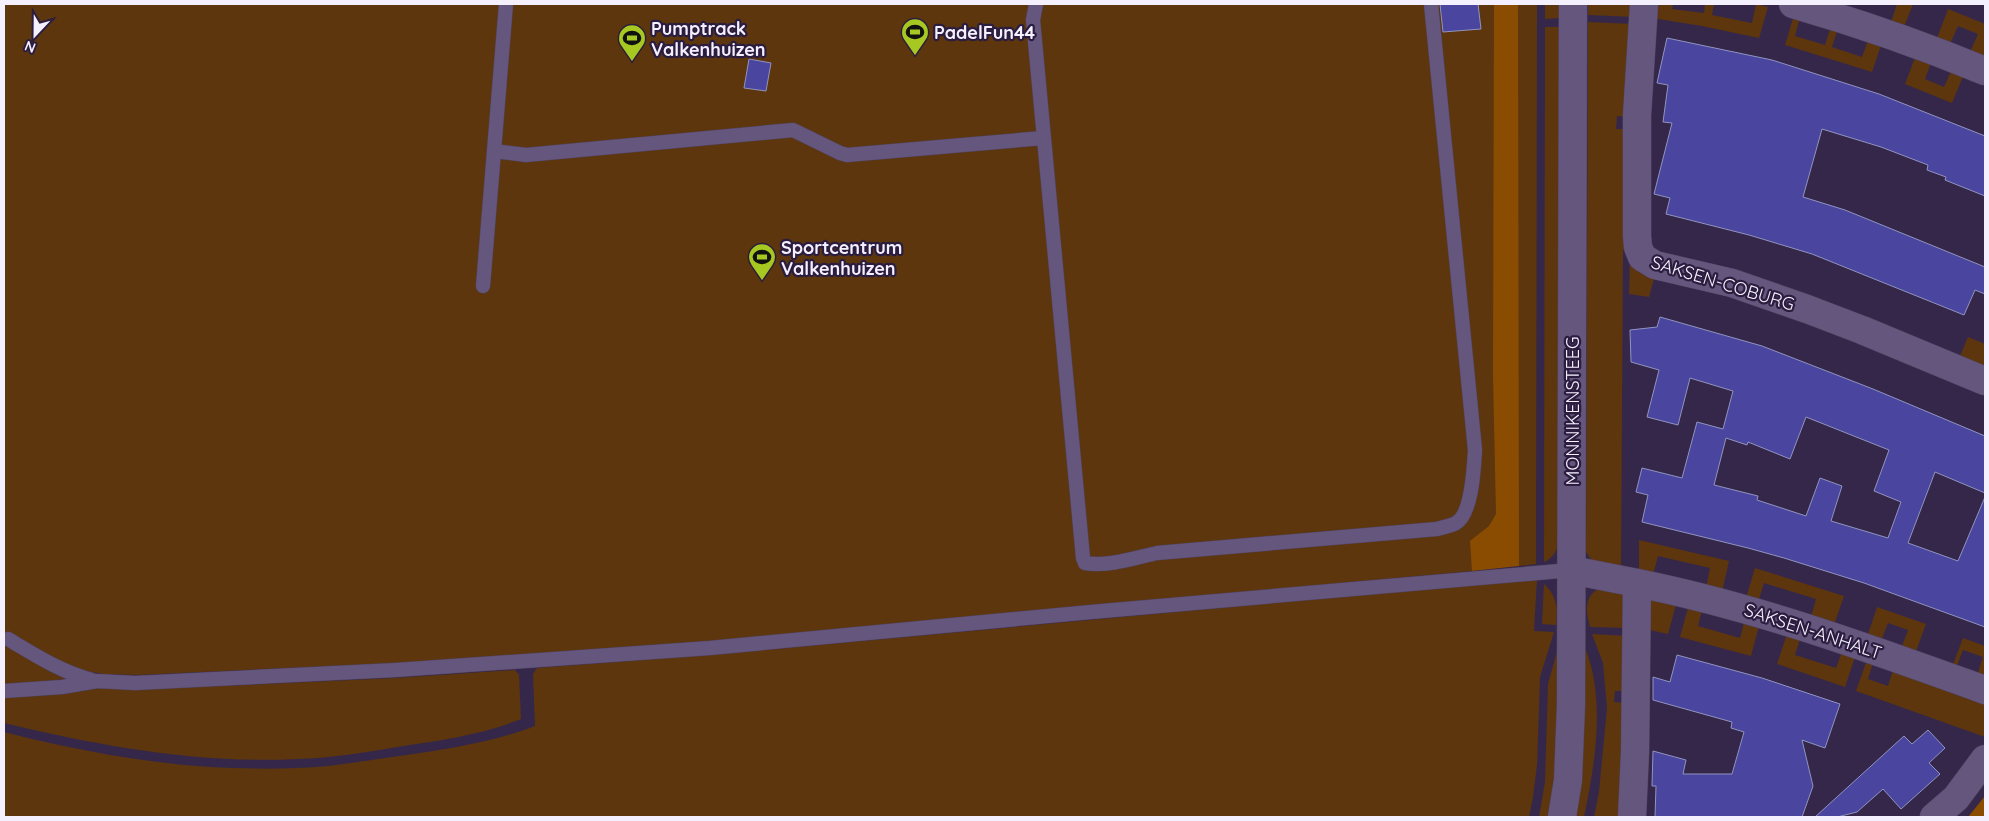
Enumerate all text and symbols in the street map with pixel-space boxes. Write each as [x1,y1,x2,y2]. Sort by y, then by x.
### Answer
north arrow [10,10,60,60]
place label: Pumptrack Valkenhuizen [651,17,766,61]
sports icon: PadelFun44 [900,17,930,56]
place label: PadelFun44 [934,21,1036,44]
sports icon: Pumptrack Valkenhuizen [617,23,647,62]
text: N [22,37,38,57]
place label: Sportcentrum Valkenhuizen [781,236,902,280]
sports icon: Sportcentrum Valkenhuizen [747,242,777,281]
street label: SAKSEN-COBURG [1649,250,1797,316]
street label: MONNIKENSTEEG [1561,337,1584,485]
street label: SAKSEN-ANHALT [1741,598,1885,664]

